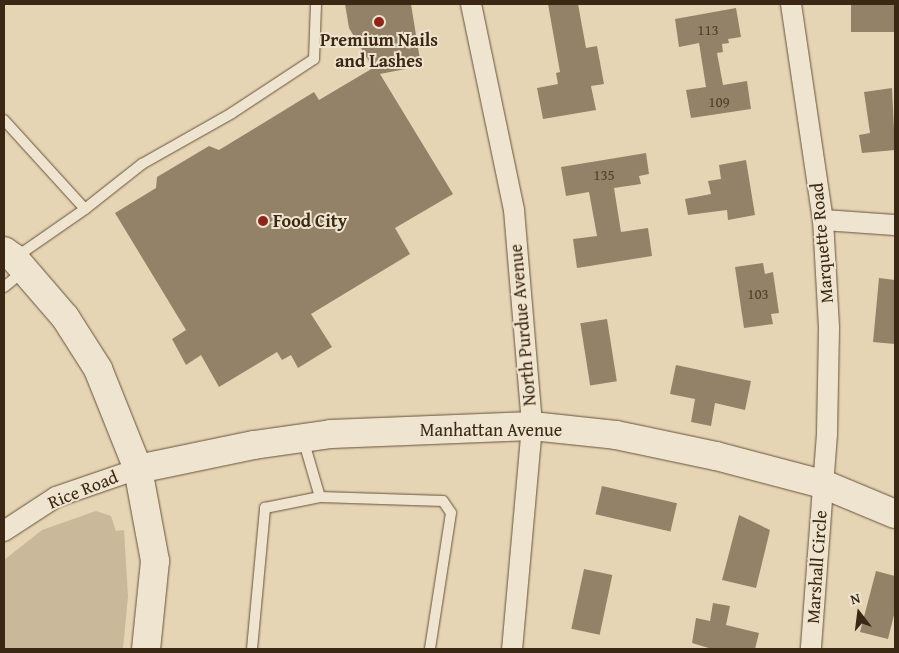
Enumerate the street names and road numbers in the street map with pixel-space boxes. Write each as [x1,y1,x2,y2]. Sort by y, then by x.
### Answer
street label: Marquette Road [806,182,838,304]
street label: North Purdue Avenue [505,243,541,407]
street label: Manhattan Avenue [420,419,562,441]
street label: Rice Road [45,466,121,514]
street label: Marshall Circle [802,510,832,624]

